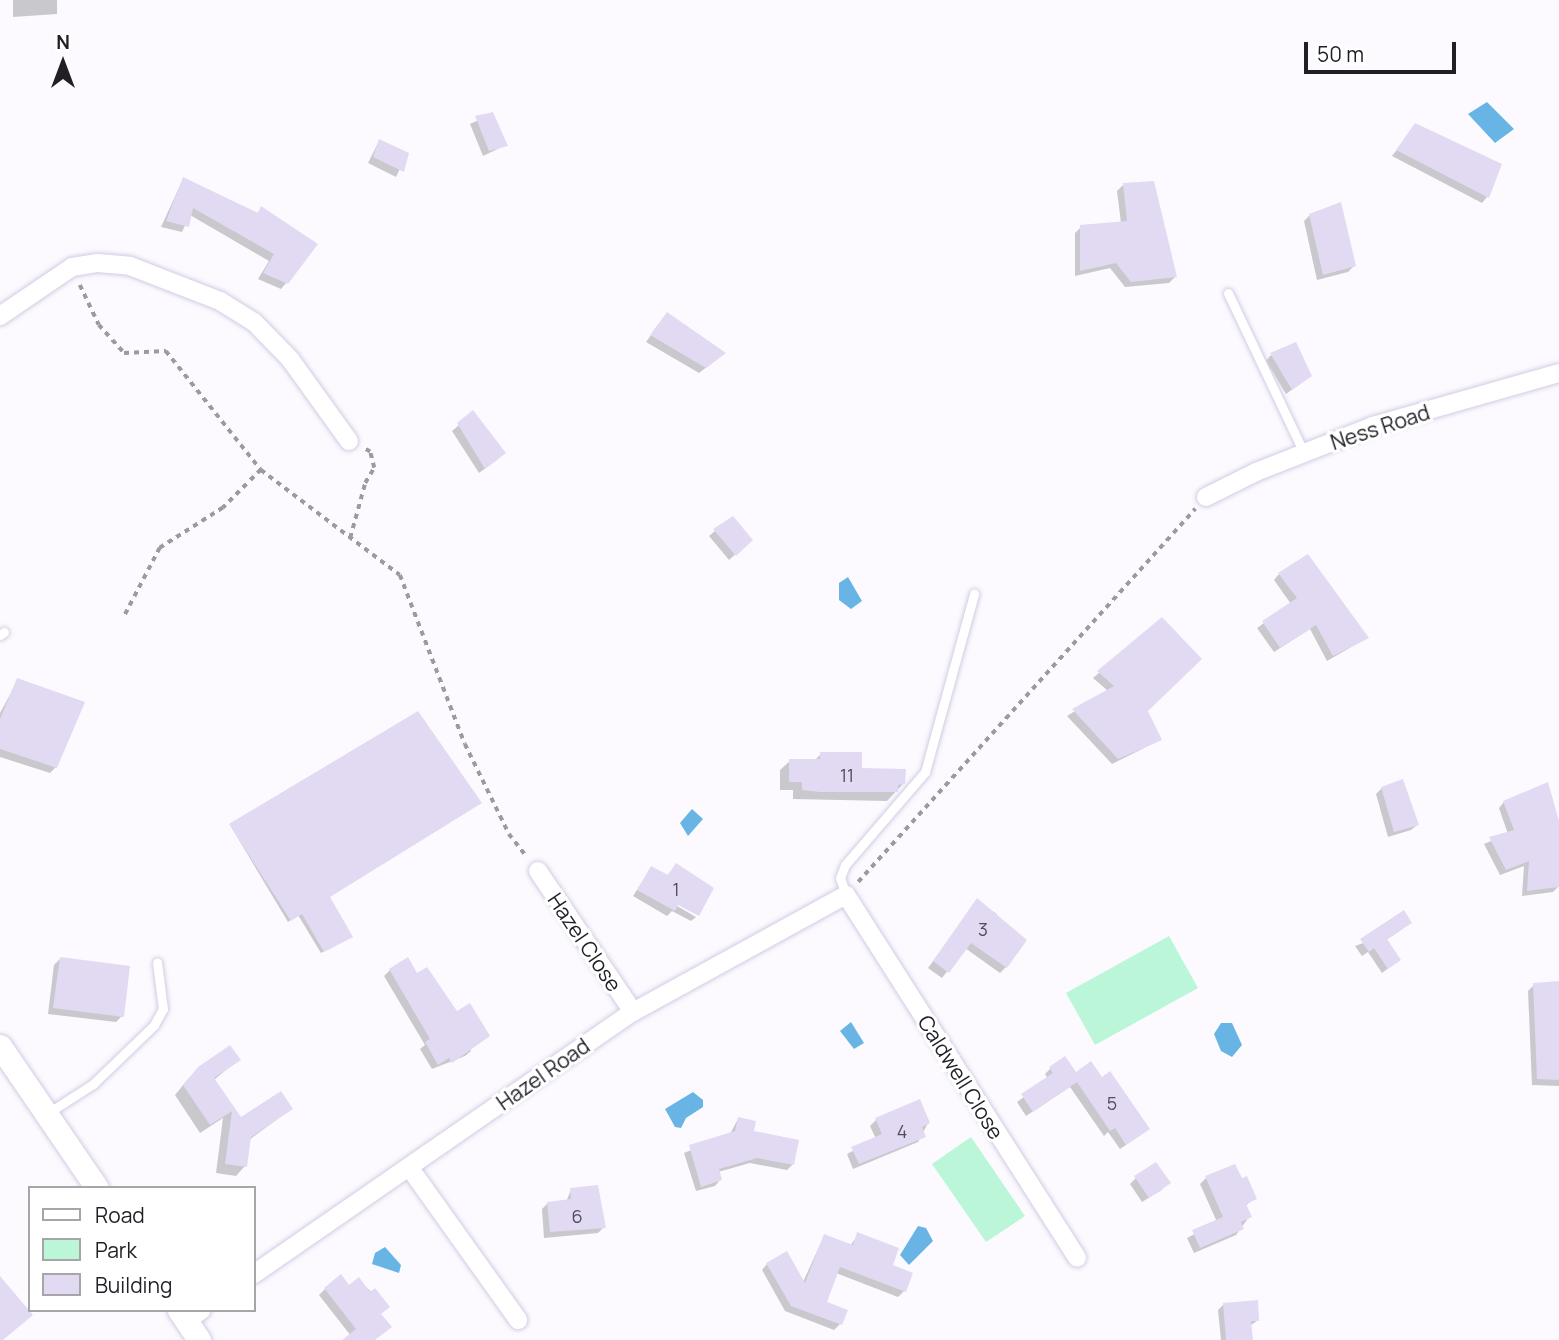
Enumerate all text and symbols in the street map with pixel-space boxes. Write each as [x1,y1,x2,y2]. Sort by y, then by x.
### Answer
north arrow [28,28,98,98]
scale bar [1307,28,1459,72]
text: N [56,29,70,55]
text: 50 m [1317,40,1364,68]
street label: Ness Road [1327,399,1433,455]
house number: 11 [840,764,854,786]
house number: 1 [672,878,680,900]
street label: Hazel Close [543,888,627,996]
house number: 3 [978,918,988,940]
street label: Caldwell Close [913,1010,1009,1144]
street label: Hazel Road [492,1033,594,1115]
house number: 5 [1107,1092,1117,1114]
house number: 4 [897,1120,907,1142]
legend [28,1186,256,1312]
text: Road [95,1201,145,1229]
house number: 6 [571,1205,583,1227]
text: Park [95,1236,137,1264]
text: Building [95,1271,172,1299]

